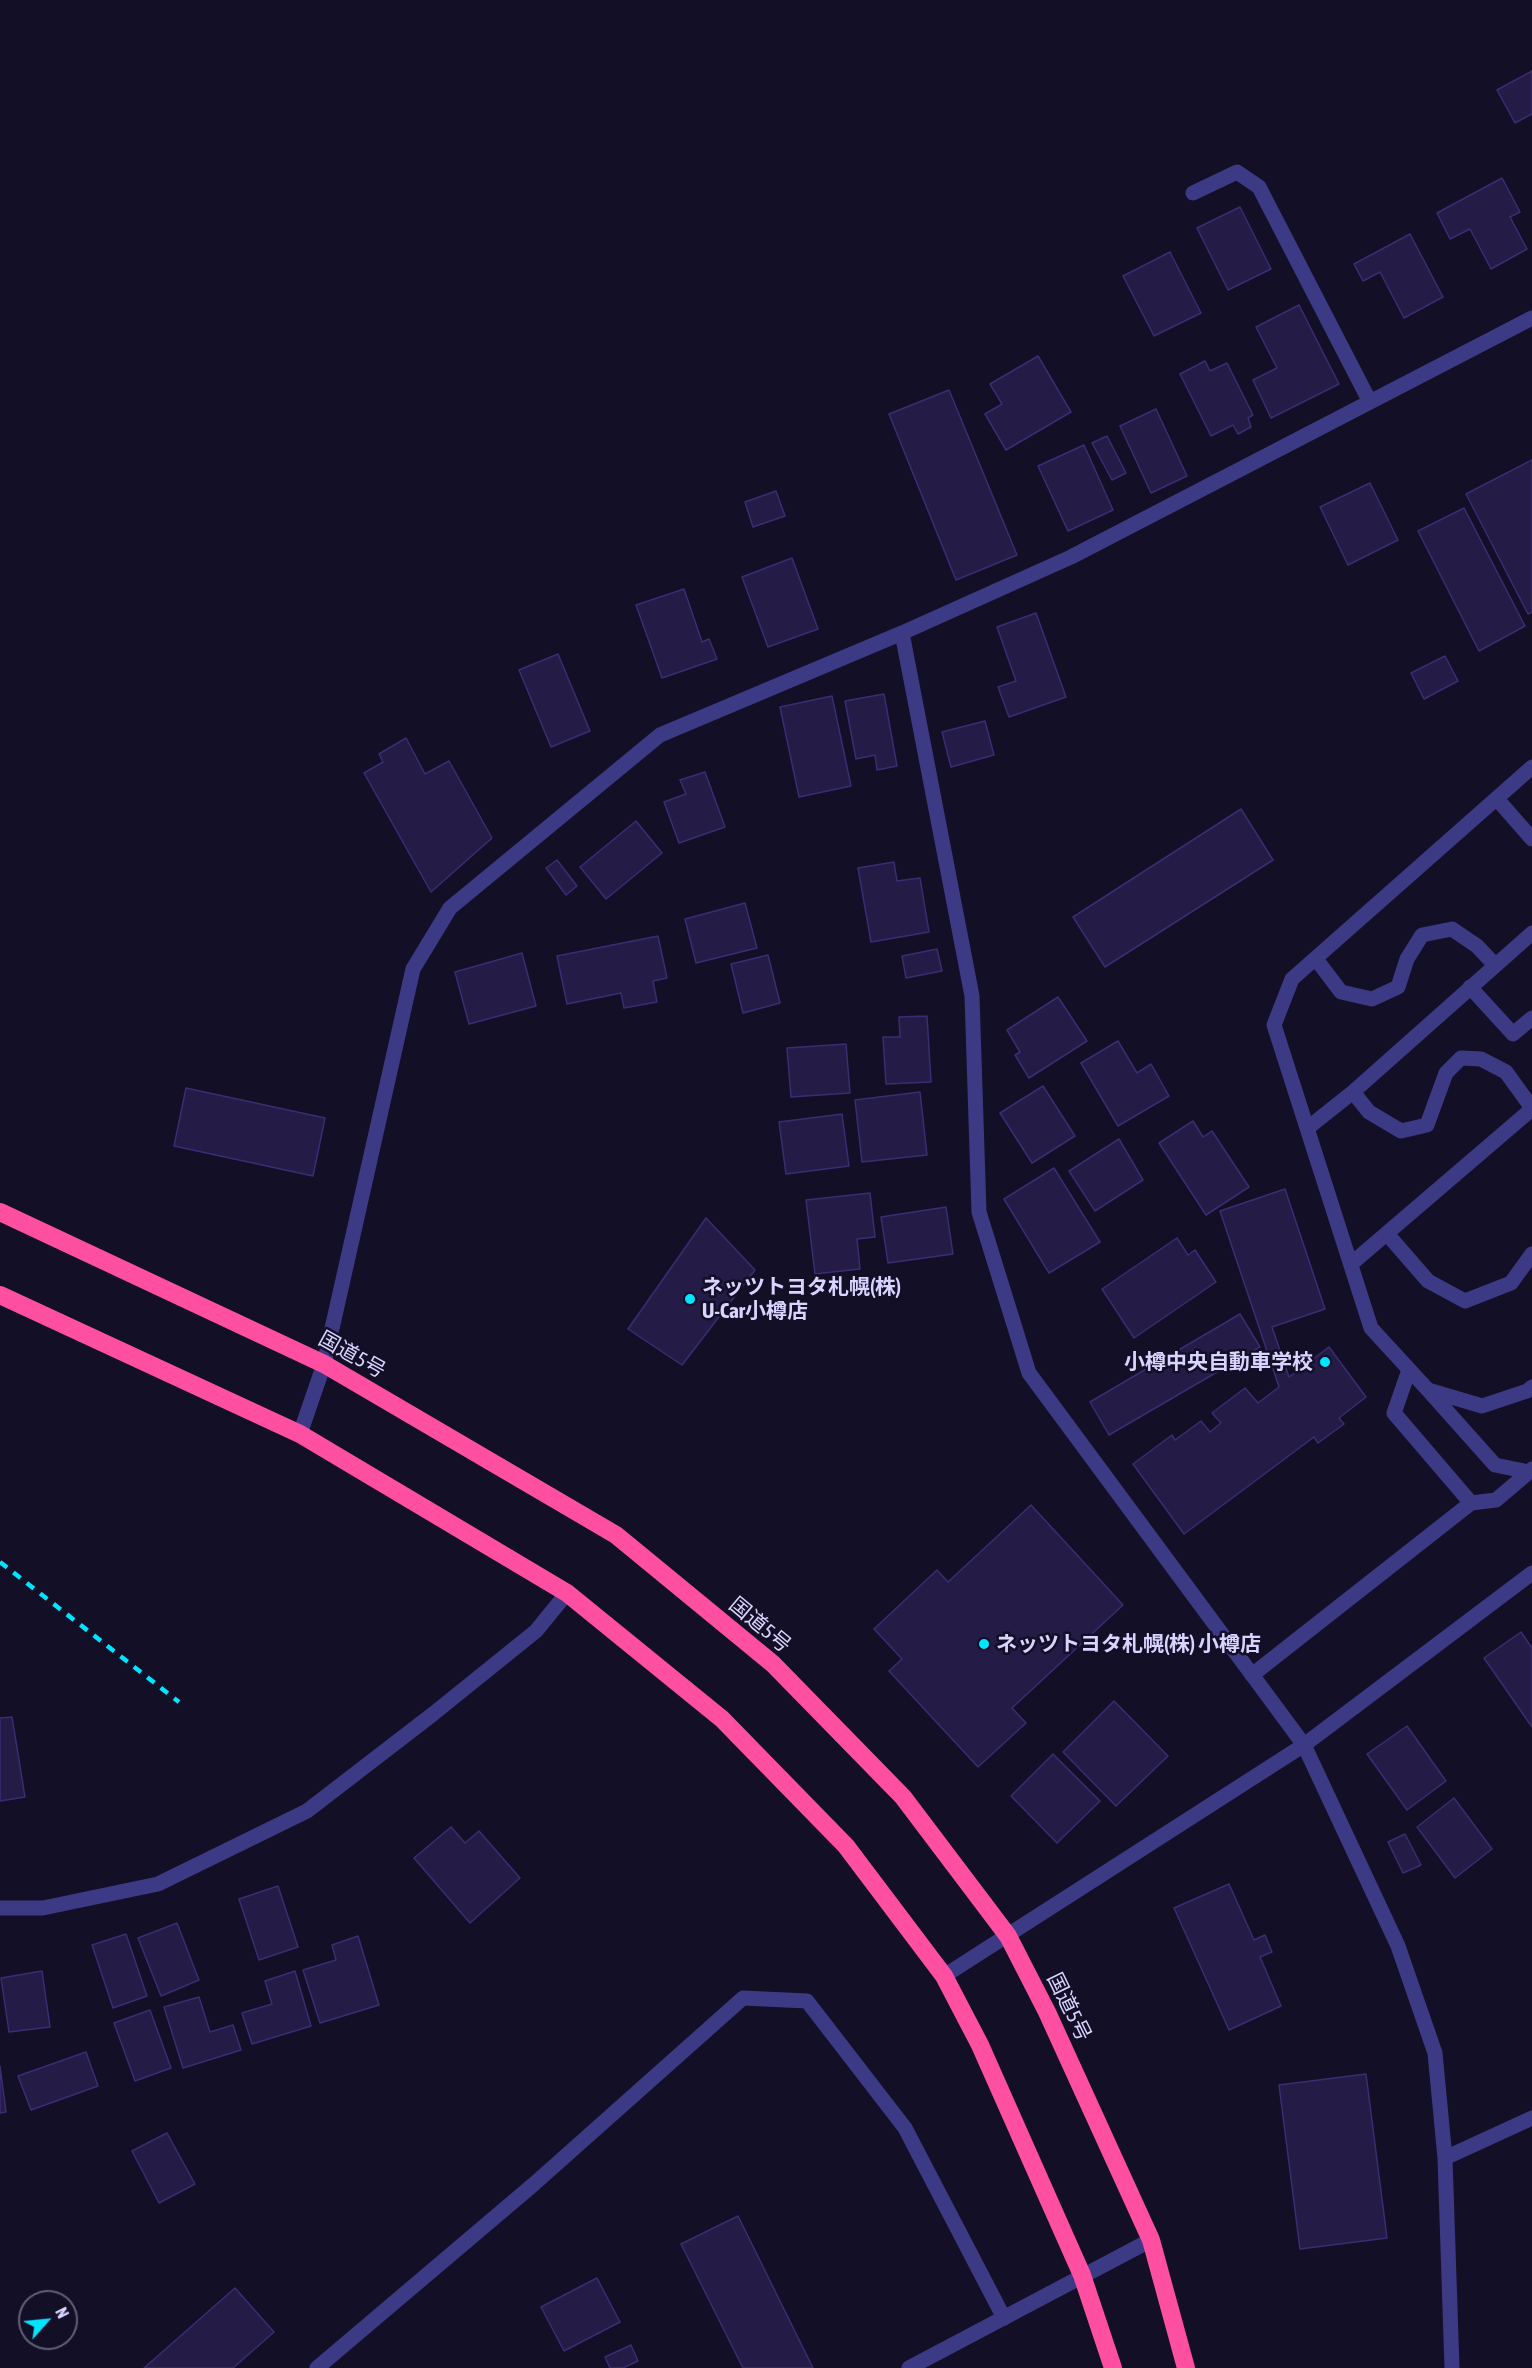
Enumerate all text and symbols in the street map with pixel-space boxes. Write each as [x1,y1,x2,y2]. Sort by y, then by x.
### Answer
place label: ネッツトヨタ札幌(株) U-Car小樽店 [702,1274,901,1324]
marker: ネッツトヨタ札幌(株) U-Car小樽店 [683,1292,697,1306]
street label: 国道5号 [314,1326,390,1384]
place label: 小樽中央自動車学校 [1124,1349,1313,1375]
marker: 小樽中央自動車学校 [1318,1355,1332,1369]
street label: 国道5号 [724,1592,796,1658]
place label: ネッツトヨタ札幌(株) 小樽店 [996,1631,1261,1657]
marker: ネッツトヨタ札幌(株) 小樽店 [977,1637,991,1651]
street label: 国道5号 [1042,1969,1096,2045]
north arrow [18,2290,78,2350]
text: N [52,2304,72,2321]

